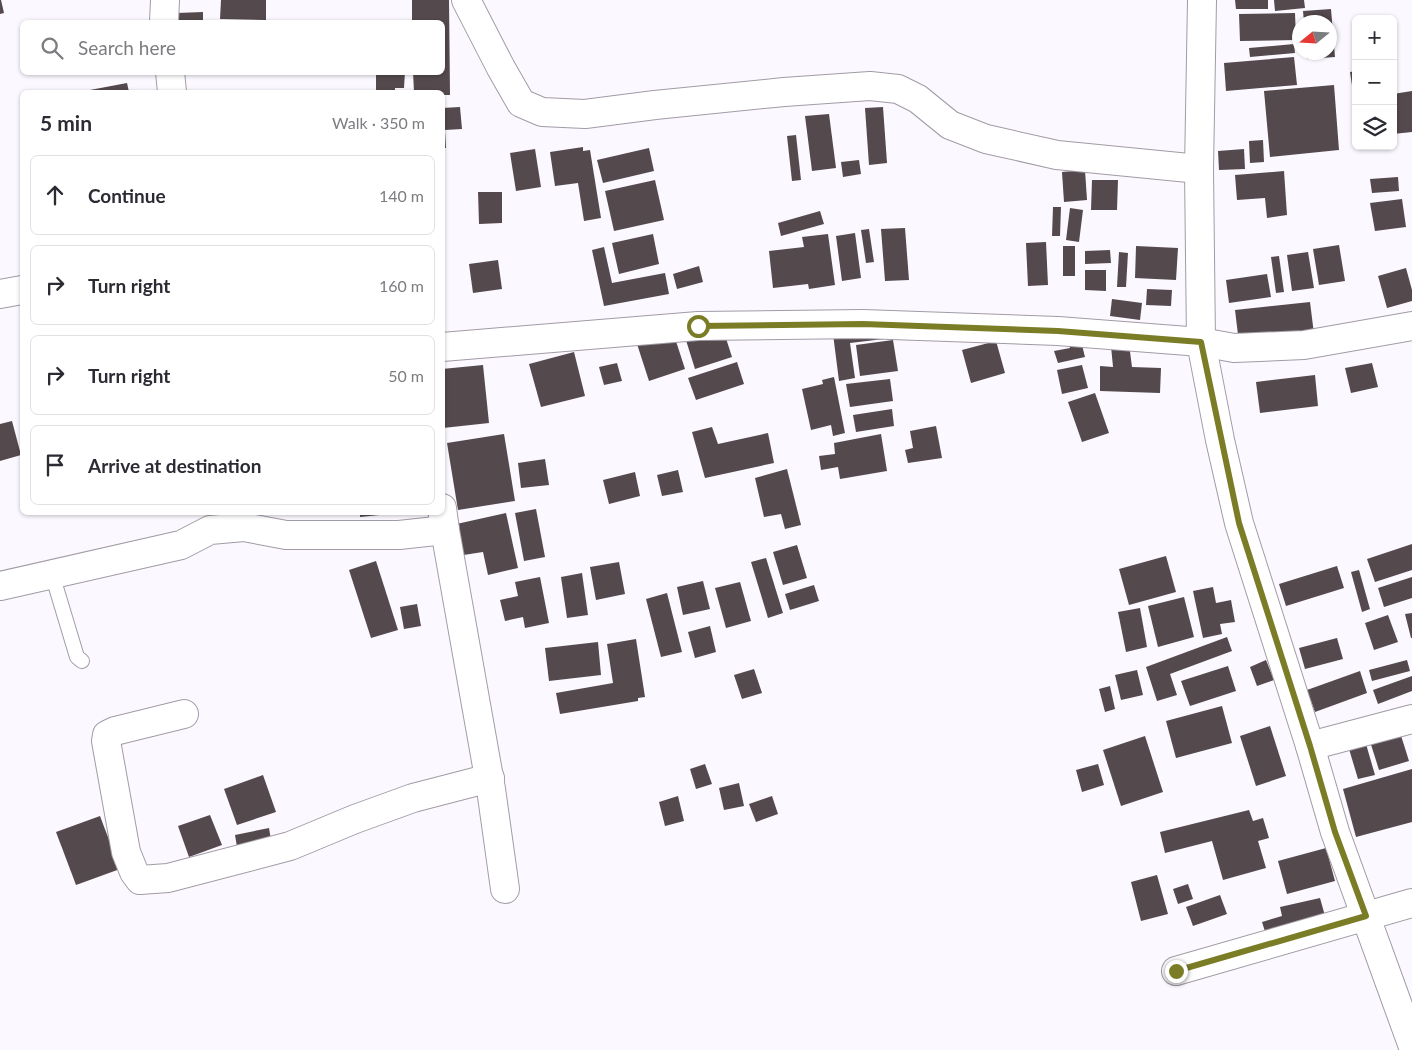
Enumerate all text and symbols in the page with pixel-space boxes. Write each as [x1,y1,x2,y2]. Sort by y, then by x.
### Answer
north arrow [1292,15,1337,60]
map controls [1352,15,1397,150]
button: + [1352,15,1397,60]
search box [20,20,445,75]
icon: search [38,34,66,62]
text: Search here [78,36,176,59]
button: − [1352,60,1397,105]
button: layers [1352,105,1397,150]
text: 5 min [40,110,92,135]
text: Walk · 350 m [332,113,425,132]
icon: ahead [41,181,69,209]
text: Continue [88,184,166,207]
text: 140 m [379,186,424,205]
icon: right [41,271,69,299]
text: Turn right [88,274,170,297]
text: 160 m [379,276,424,295]
route start [687,315,710,338]
icon: right [41,361,69,389]
text: Turn right [88,364,170,387]
text: 50 m [388,366,424,385]
icon: arrive [41,451,69,479]
text: Arrive at destination [88,454,261,477]
route end [1165,960,1188,983]

